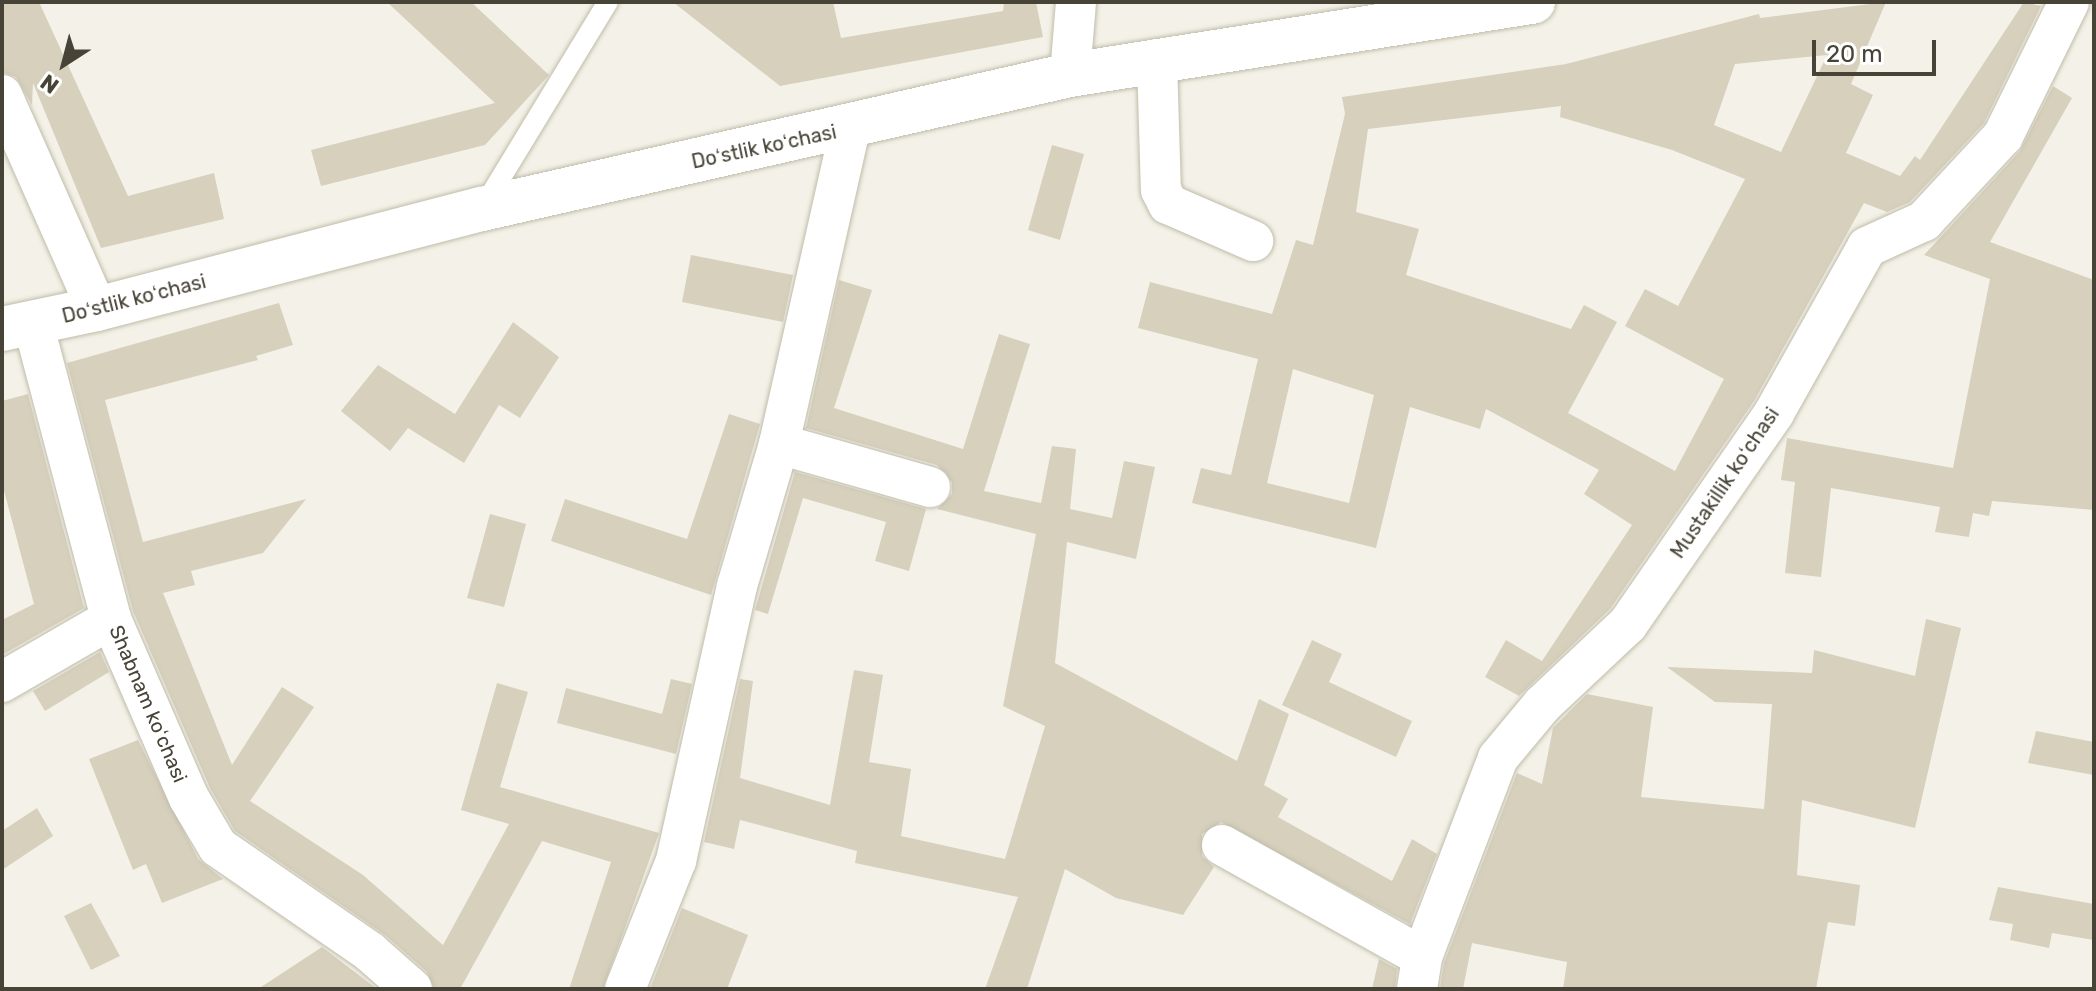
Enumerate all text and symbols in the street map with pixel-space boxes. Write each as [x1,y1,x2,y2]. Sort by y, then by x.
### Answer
north arrow [24,24,104,104]
scale bar [1816,24,1940,74]
text: 20 m [1826,40,1883,68]
text: N [35,68,64,99]
street label: Doʻstlik koʻchasi [689,120,839,174]
street label: Doʻstlik koʻchasi [59,269,209,329]
street label: Mustakillik koʻchasi [1666,403,1784,563]
street label: Shabnam koʻchasi [104,622,192,786]

